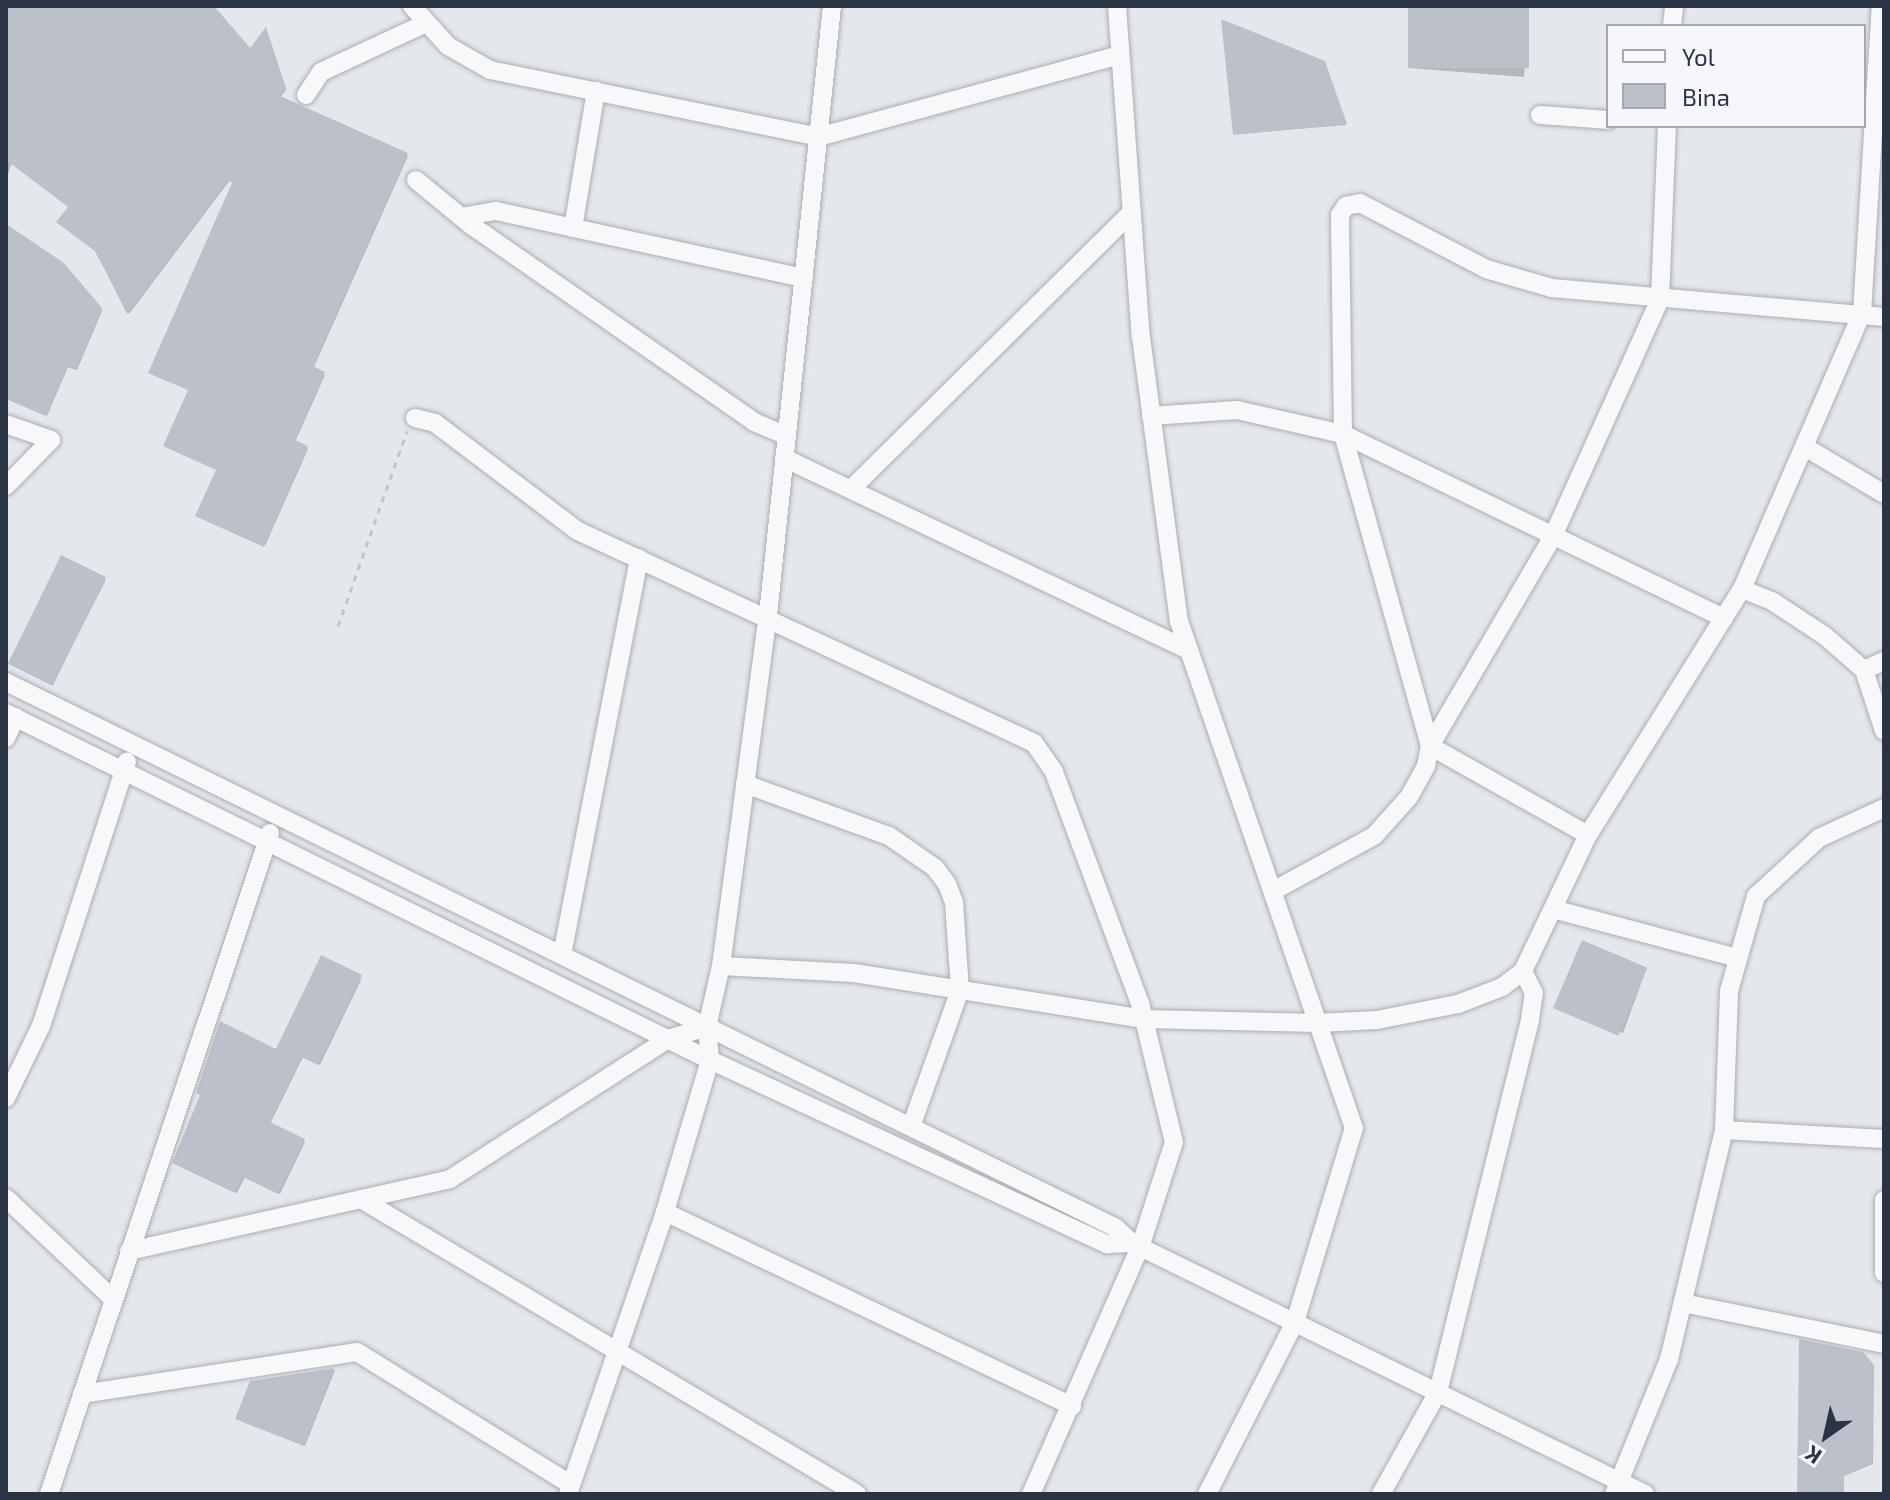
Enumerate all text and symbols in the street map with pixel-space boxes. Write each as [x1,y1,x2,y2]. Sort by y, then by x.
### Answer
legend [1606,24,1866,128]
text: Yol [1682,42,1715,71]
text: Bina [1682,82,1730,111]
north arrow [1786,1396,1866,1476]
text: K [1800,1441,1826,1471]

